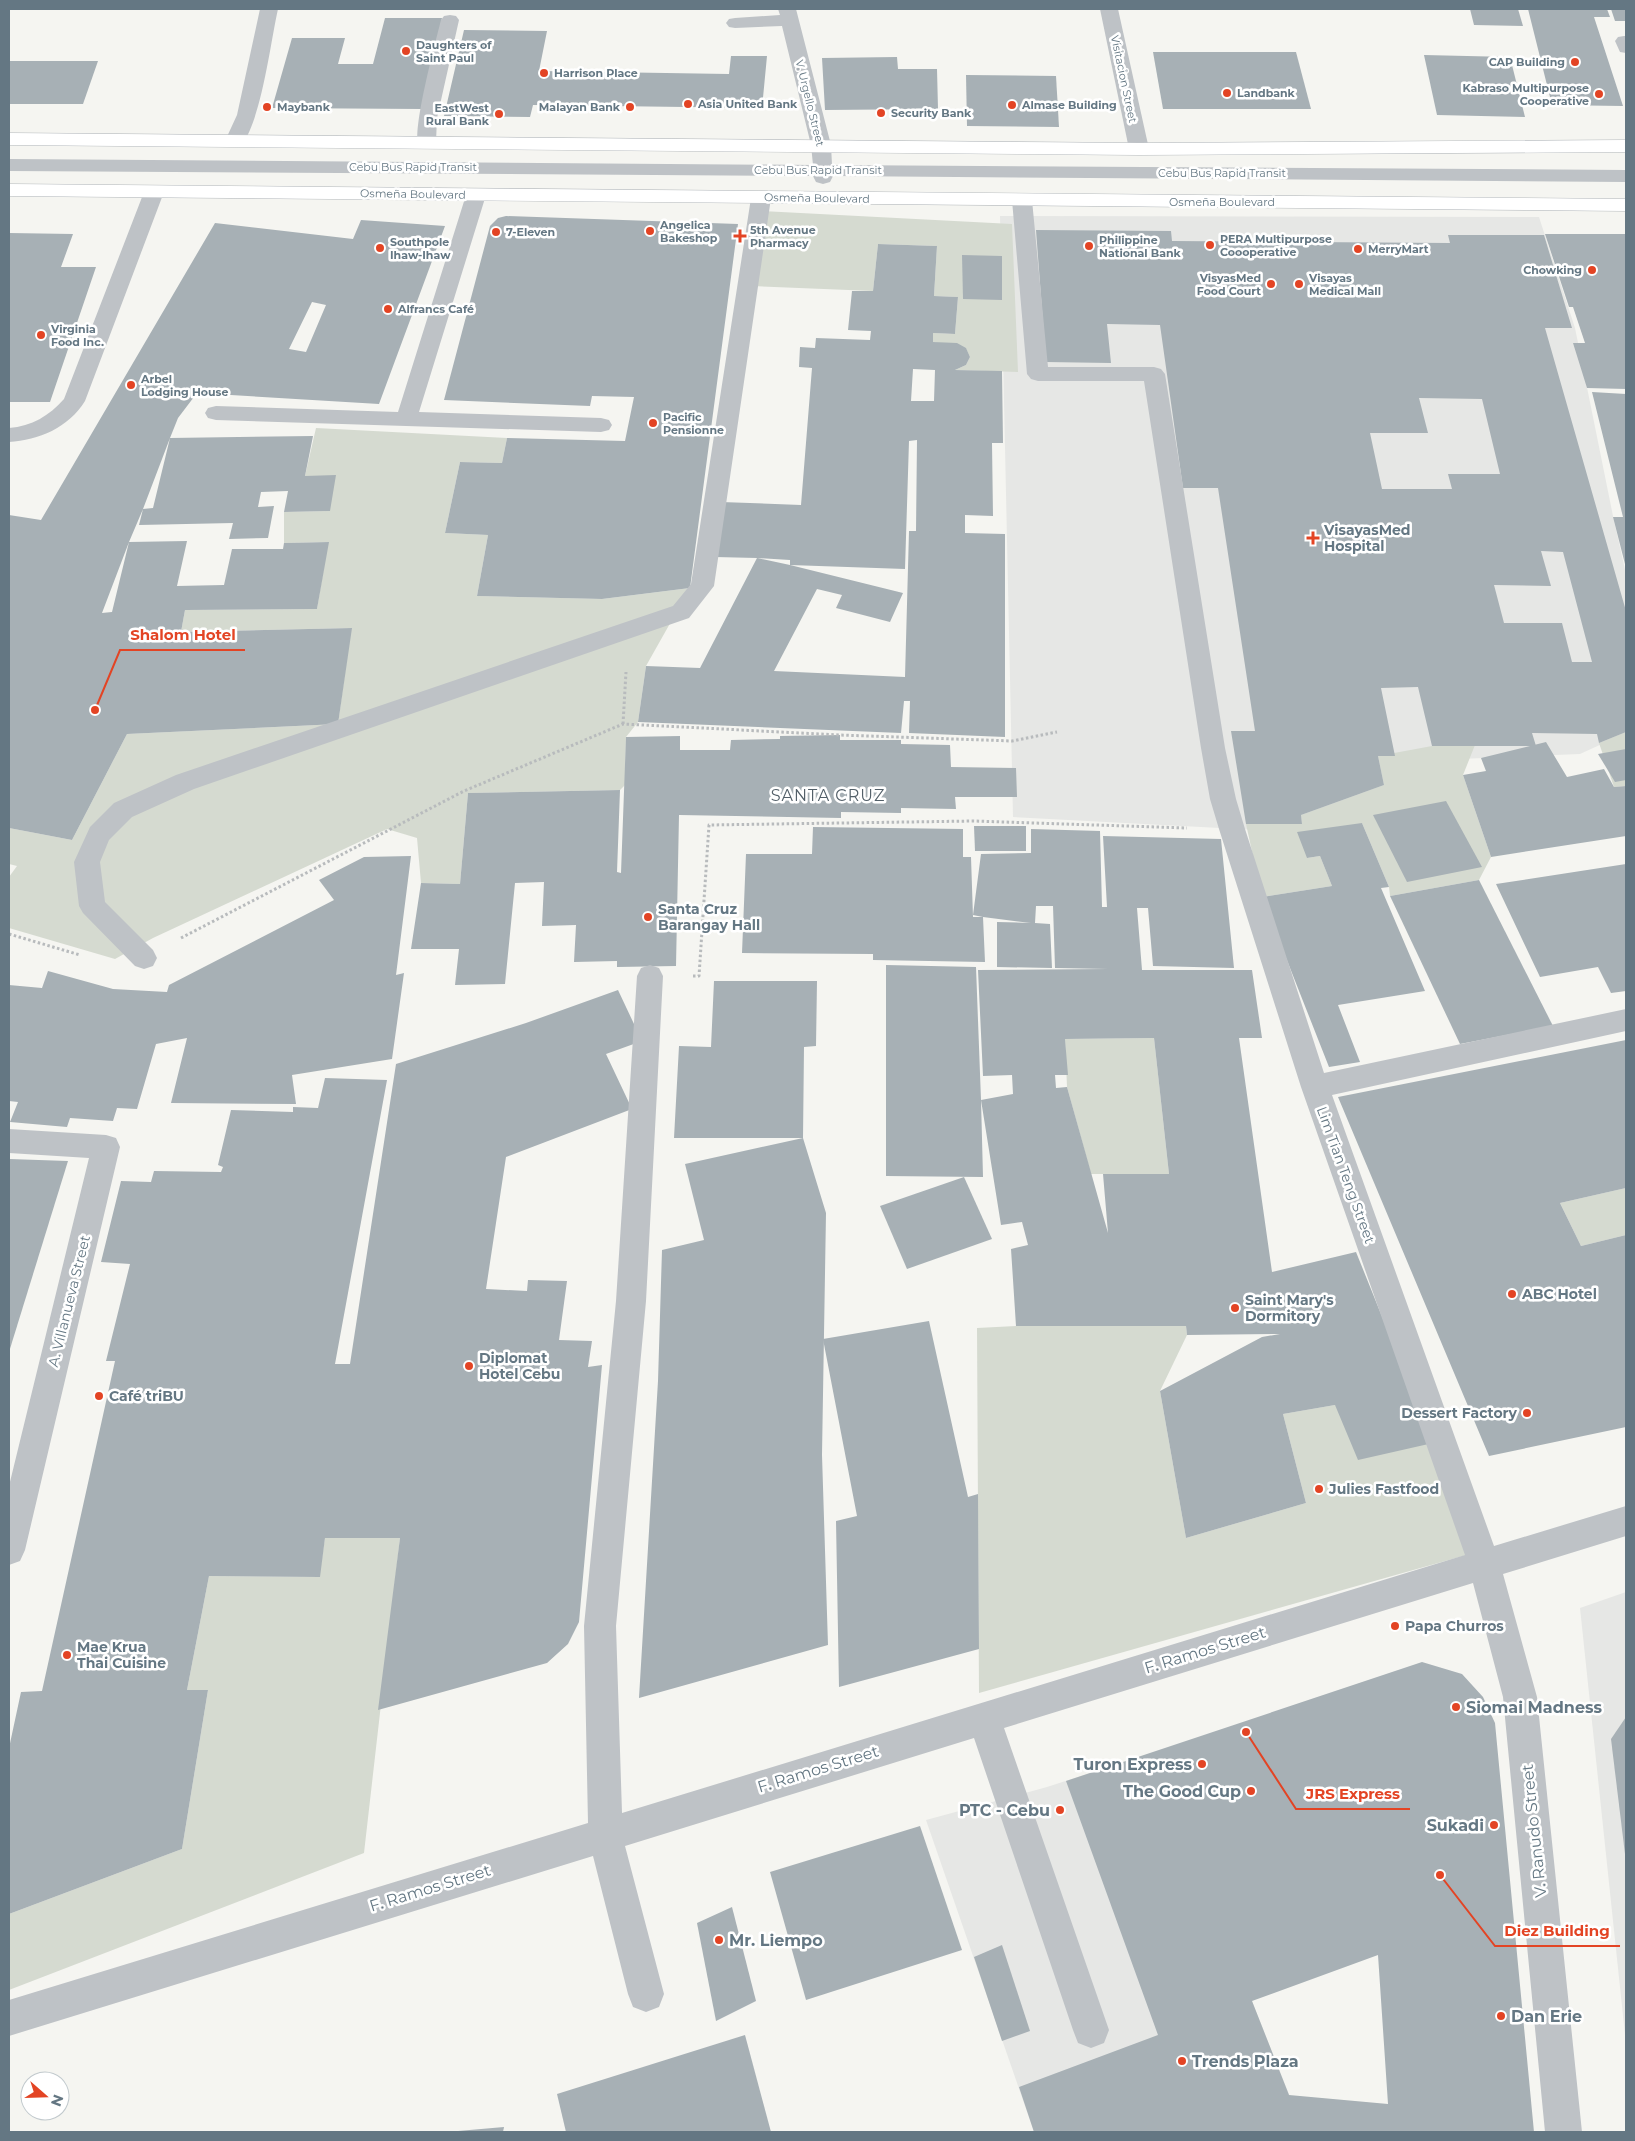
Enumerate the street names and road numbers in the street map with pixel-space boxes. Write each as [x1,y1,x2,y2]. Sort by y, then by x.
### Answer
street label: Visitacion Street [1108,34,1140,124]
street label: V. Urgello Street [792,58,828,148]
street label: Cebu Bus Rapid Transit [349,160,477,174]
street label: Cebu Bus Rapid Transit [754,163,882,177]
street label: Cebu Bus Rapid Transit [1158,166,1286,180]
street label: Osmeña Boulevard [360,186,466,202]
street label: Osmeña Boulevard [764,190,870,206]
street label: Osmeña Boulevard [1169,195,1275,209]
street label: Lim Tian Teng Street [1313,1104,1379,1246]
street label: A. Villanueva Street [44,1233,94,1369]
street label: F. Ramos Street [1142,1622,1268,1677]
street label: F. Ramos Street [755,1741,881,1796]
street label: V. Ranudo Street [1517,1763,1550,1899]
street label: F. Ramos Street [367,1860,493,1915]

